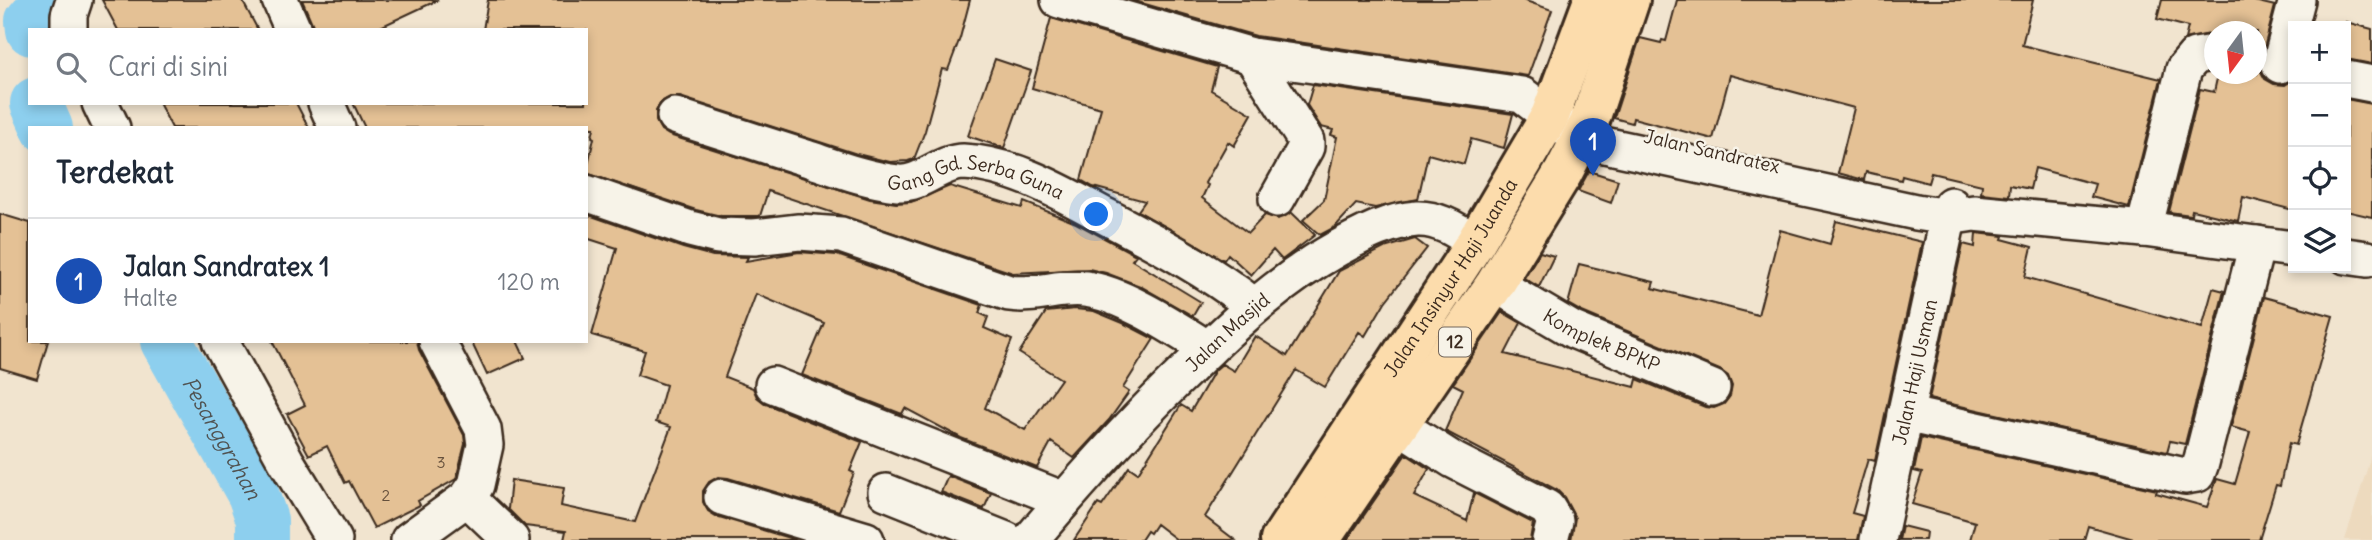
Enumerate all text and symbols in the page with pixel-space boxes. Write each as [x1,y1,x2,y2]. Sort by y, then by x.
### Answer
north arrow [2204,21,2267,84]
map controls [2288,21,2351,273]
button: + [2288,21,2351,84]
search box [28,28,588,105]
icon: search [52,48,90,86]
text: Cari di sini [108,50,228,83]
button: − [2288,84,2351,147]
pin: 1 [1570,118,1616,176]
street label: Jalan Sandratex [1642,124,1783,178]
button: locate [2288,147,2351,210]
street label: Gang Gd. Serba Guna [886,150,1068,204]
text: Terdekat [56,153,174,191]
street label: Jalan Insinyur Haji Juanda [1378,174,1523,381]
your location [1079,197,1113,231]
button: layers [2288,210,2351,273]
text: Jalan Sandratex 1 [123,250,330,283]
text: 1 [74,267,84,296]
text: 120 m [497,267,560,296]
text: Halte [123,283,178,312]
street label: Jalan Masjid [1180,287,1274,377]
street label: Jalan Haji Usman [1887,297,1942,447]
street label: Komplek BPKP [1539,303,1664,377]
road number: 12 [1439,328,1471,356]
water label: Pesanggrahan [176,372,268,505]
house number: 3 [436,452,446,472]
house number: 2 [382,485,391,505]

